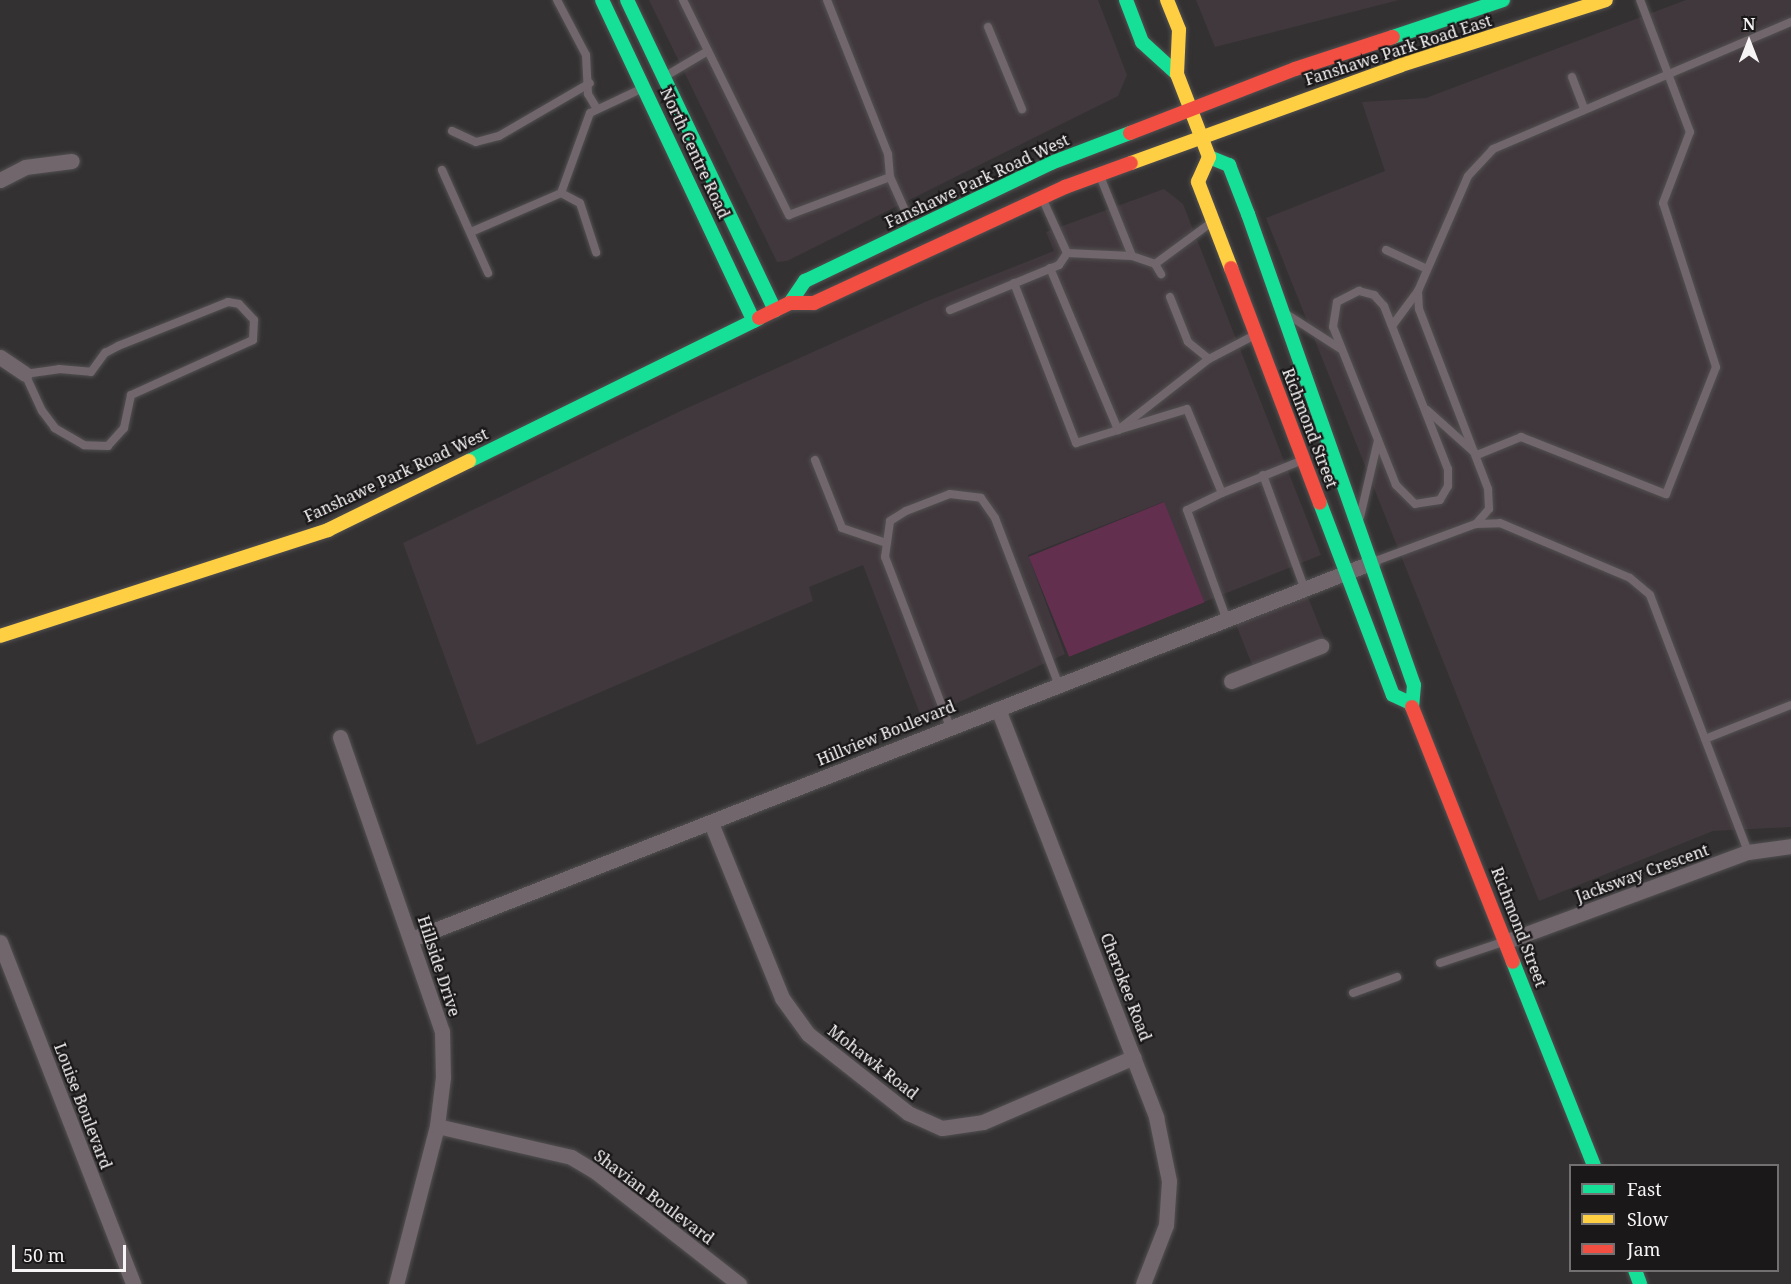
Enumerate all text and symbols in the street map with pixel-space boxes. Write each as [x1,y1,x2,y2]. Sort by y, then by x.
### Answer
street label: Fanshawe Park Road East [1302,11,1494,89]
north arrow [1719,12,1779,72]
text: N [1743,13,1755,35]
street label: North Centre Road [656,85,734,221]
street label: Fanshawe Park Road West [882,130,1072,232]
street label: Richmond Street [1278,365,1342,491]
street label: Fanshawe Park Road West [301,424,491,526]
street label: Hillview Boulevard [814,696,958,770]
street label: Jacksway Crescent [1573,840,1711,906]
street label: Richmond Street [1487,864,1551,990]
street label: Hillside Drive [414,913,464,1019]
street label: Cherokee Road [1097,930,1155,1044]
street label: Mohawk Road [824,1021,922,1103]
street label: Louise Boulevard [50,1040,116,1172]
street label: Shavian Boulevard [590,1146,718,1248]
legend [1569,1164,1779,1272]
text: Fast [1627,1177,1662,1201]
text: Slow [1627,1207,1668,1231]
scale bar [15,1233,129,1271]
text: Jam [1627,1237,1661,1261]
text: 50 m [23,1243,65,1267]

